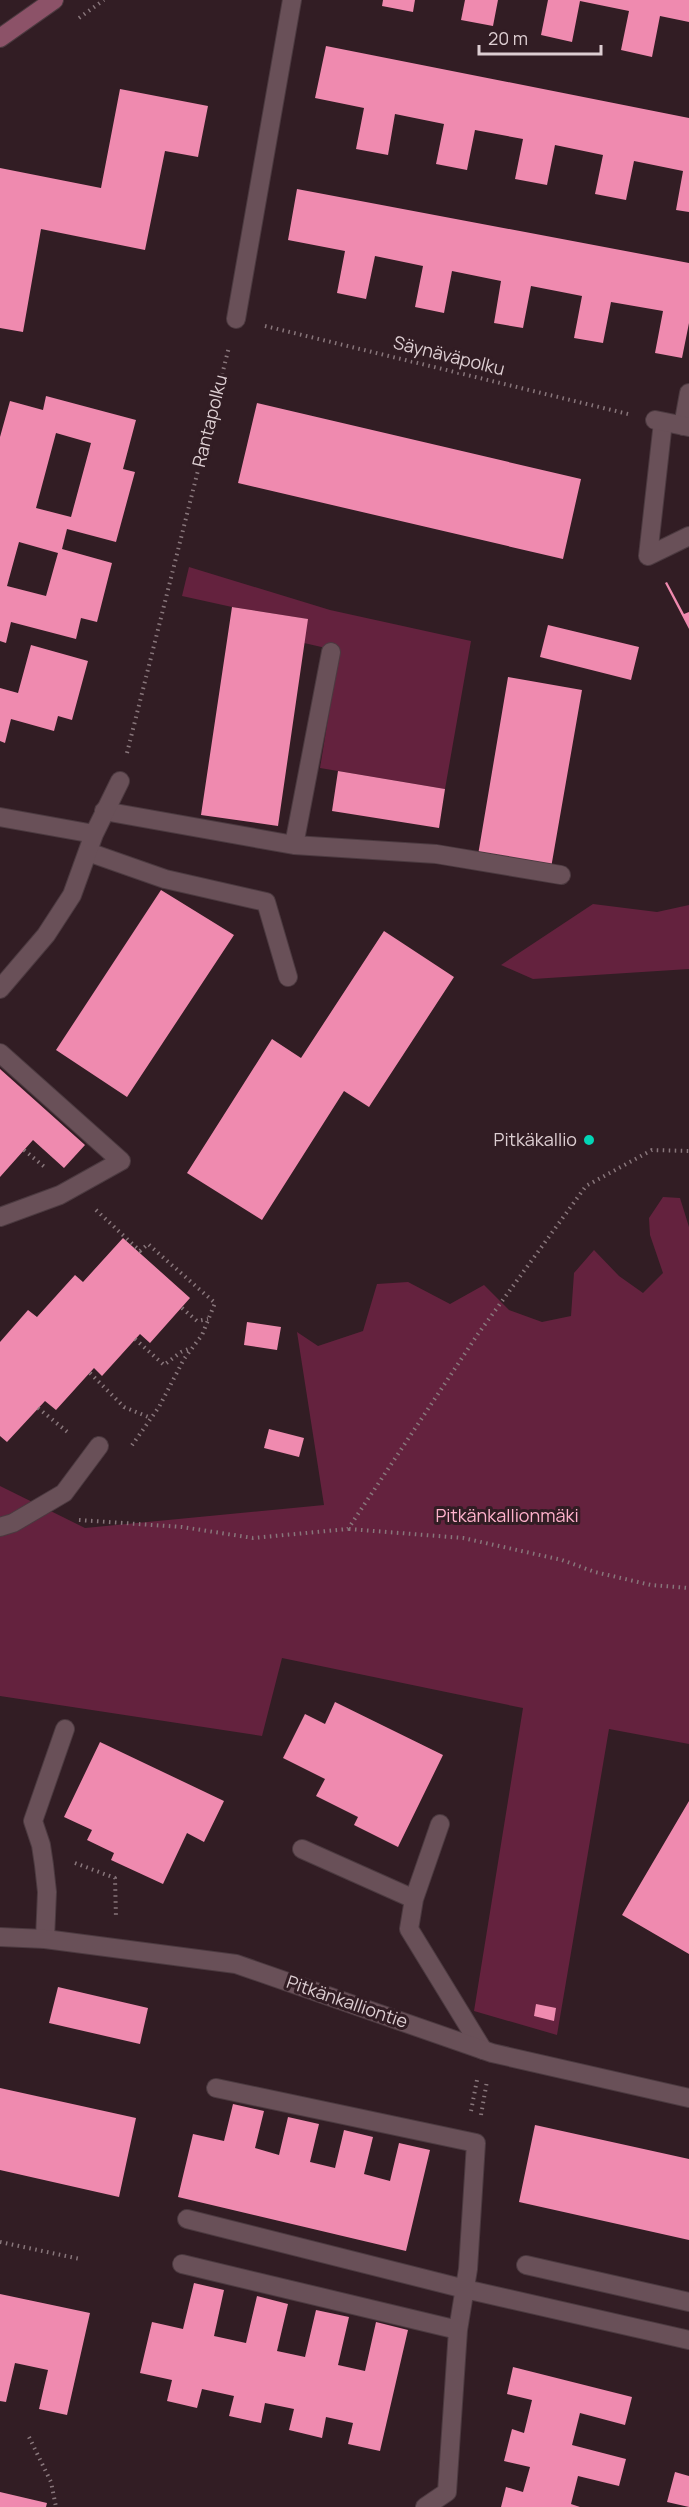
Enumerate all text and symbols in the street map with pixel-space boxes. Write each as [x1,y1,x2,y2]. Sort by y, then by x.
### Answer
scale bar [479,18,600,56]
text: 20 m [488,26,528,50]
street label: Säynäväpolku [391,330,508,380]
street label: Rantapolku [186,372,232,469]
place label: Pitkäkallio [494,1127,577,1151]
marker: Pitkäkallio [582,1133,596,1147]
park label: Pitkänkallionmäki [435,1503,579,1527]
street label: Pitkänkalliontie [284,1969,411,2033]

